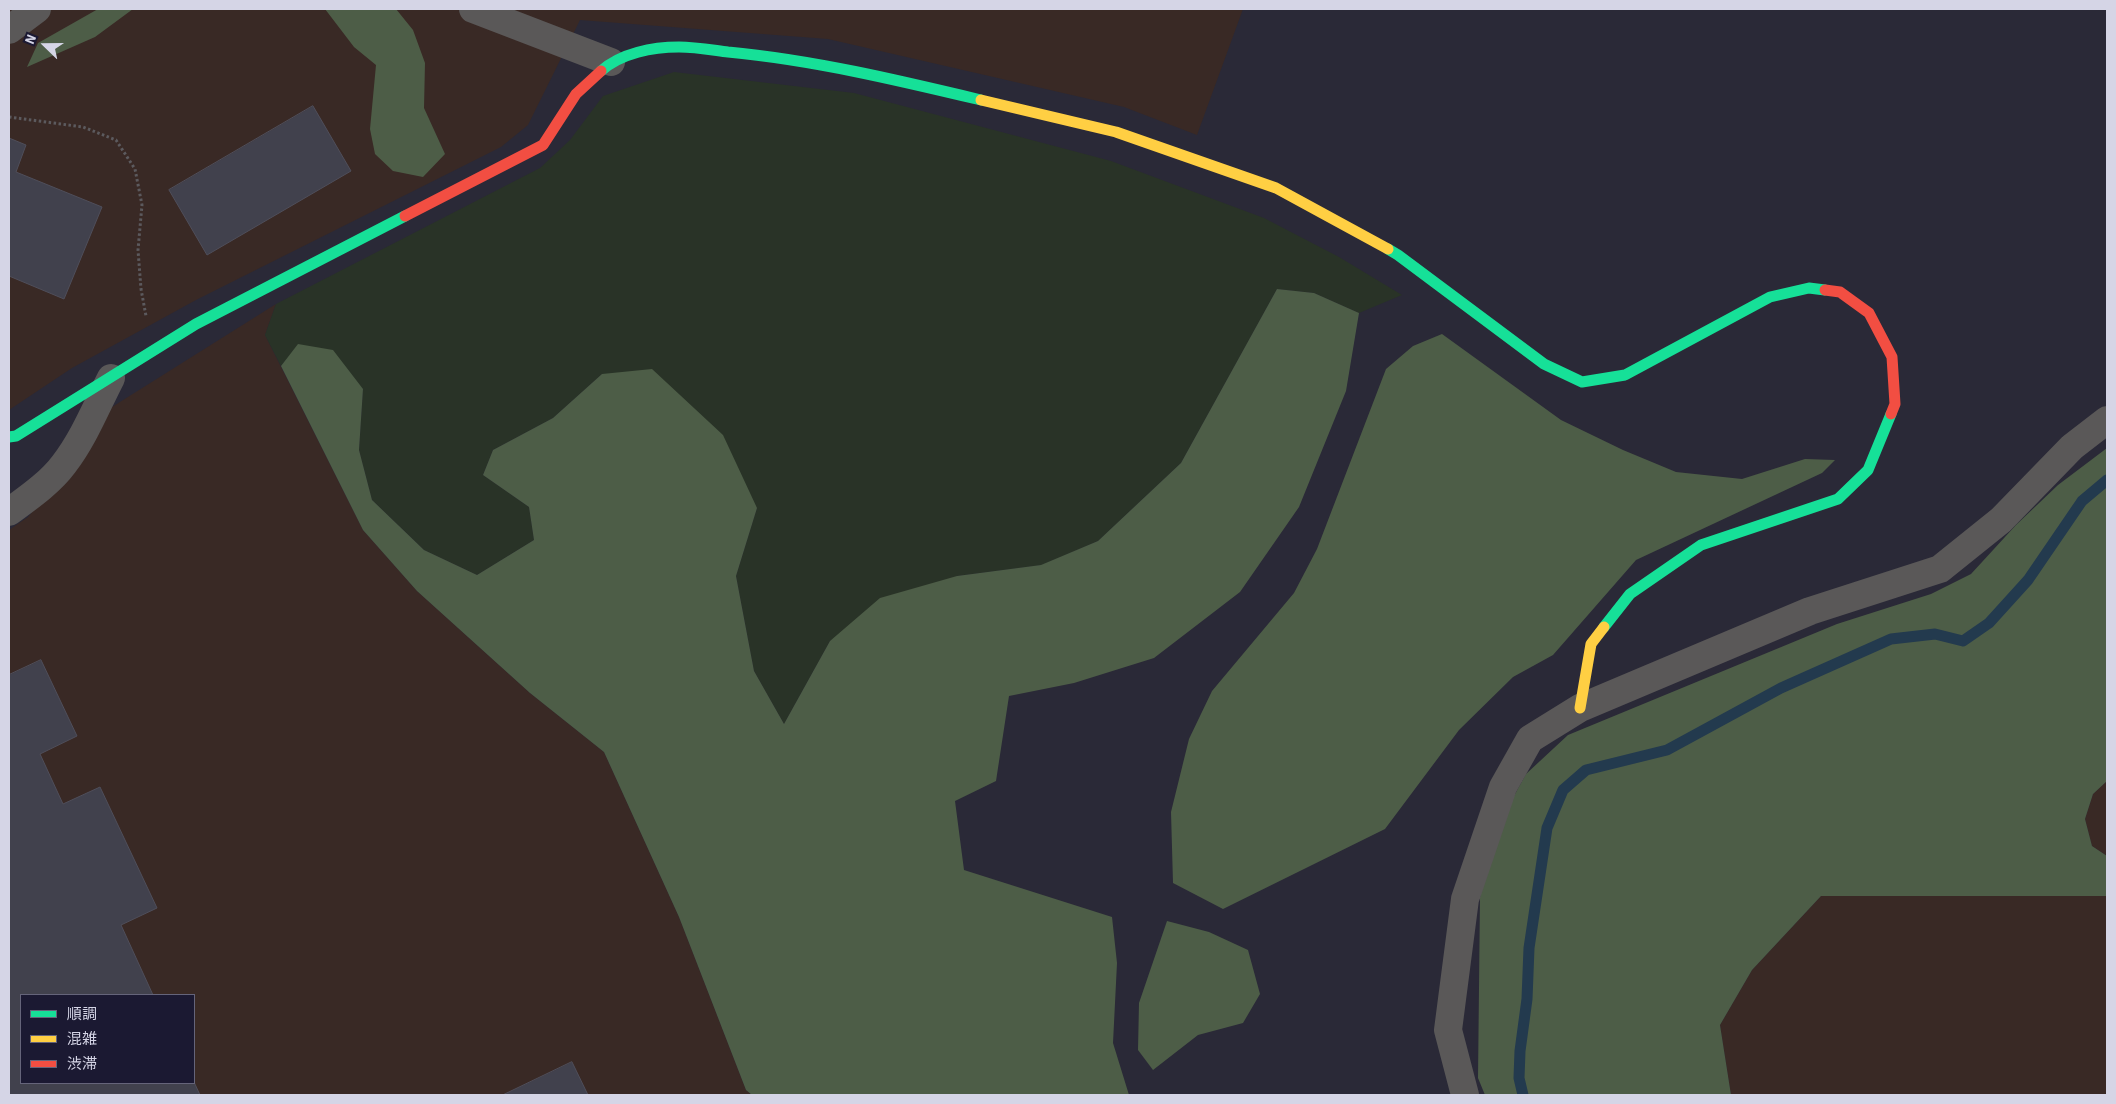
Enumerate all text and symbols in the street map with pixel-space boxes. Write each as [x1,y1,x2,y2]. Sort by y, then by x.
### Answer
north arrow [20,20,70,70]
text: N [20,31,42,47]
legend [20,994,195,1084]
text: 順調 [67,1004,97,1025]
text: 混雑 [67,1029,97,1050]
text: 渋滞 [67,1054,97,1075]

